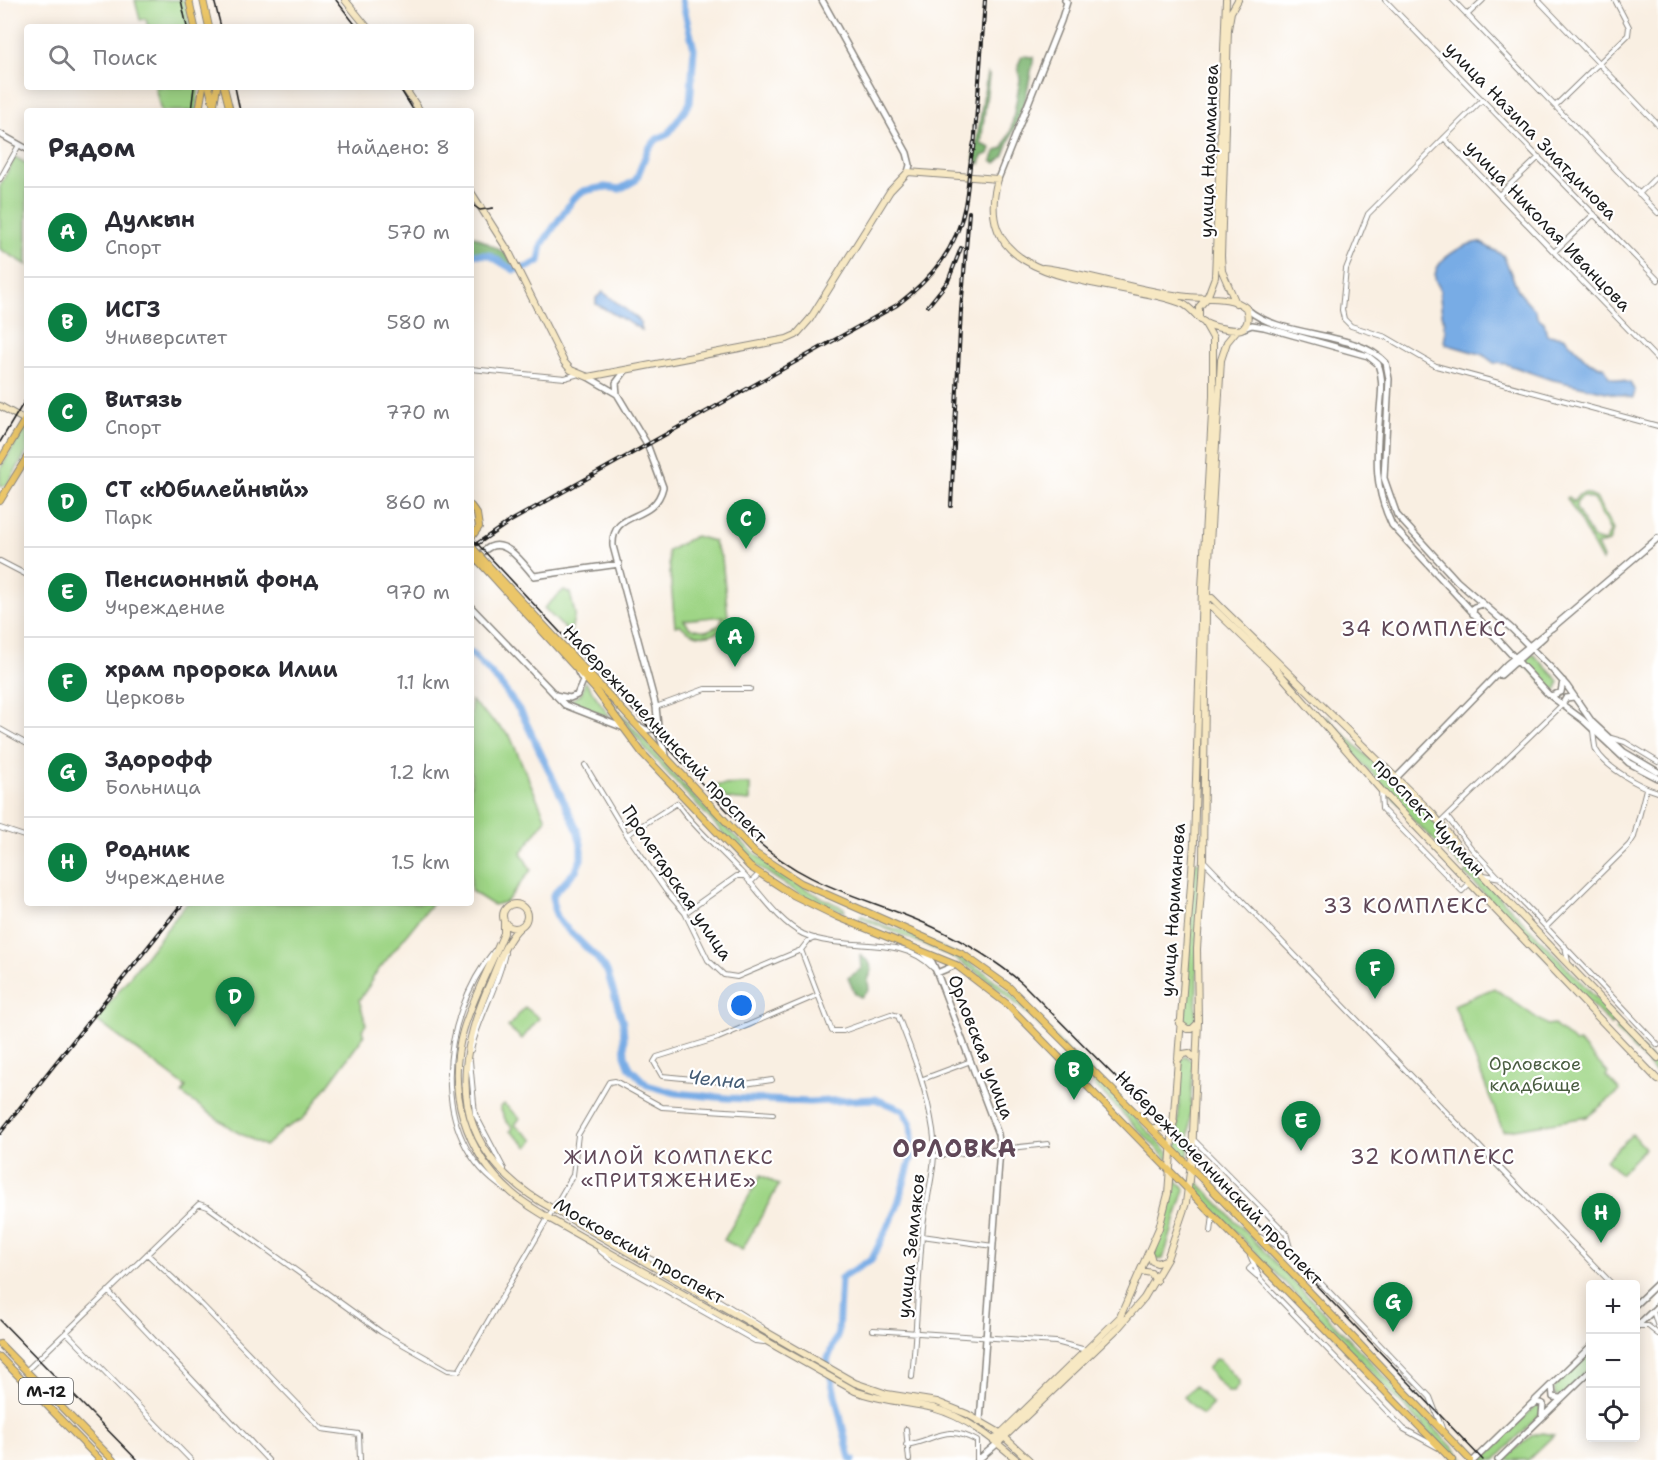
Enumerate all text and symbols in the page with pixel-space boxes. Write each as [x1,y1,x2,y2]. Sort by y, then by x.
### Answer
search box [24,24,474,90]
street label: улица Назипа Зиатдинова [1439,37,1623,225]
icon: search [45,41,78,74]
text: Поиск [93,43,157,72]
street label: улица Нариманова [1194,64,1224,238]
text: Рядом [48,130,135,165]
text: Найдено: 8 [337,134,450,160]
street label: улица Николая Иванцова [1460,135,1636,317]
text: Дулкын [105,205,195,234]
text: A [60,219,75,245]
text: 570 m [387,219,450,245]
text: Спорт [105,234,161,260]
text: ИСГЗ [105,295,160,324]
text: B [61,309,74,335]
text: 580 m [387,309,450,335]
text: Университет [105,324,227,350]
text: Витязь [105,385,182,414]
text: C [61,399,74,425]
text: 770 m [386,399,450,425]
text: Спорт [105,414,161,440]
text: СТ «Юбилейный» [105,475,309,504]
text: D [60,489,75,515]
text: 860 m [385,489,450,515]
pin: C [726,500,766,549]
text: Парк [105,504,152,530]
text: Пенсионный фонд [105,565,318,594]
text: E [61,579,74,605]
text: 970 m [386,579,450,605]
text: Учреждение [105,594,225,620]
district label: 34 КОМПЛЕКС [1341,615,1507,643]
pin: A [716,618,754,667]
street label: Набережночелнинский проспект [557,620,773,849]
text: храм пророка Илии [105,655,338,684]
text: F [62,669,73,695]
text: 1.1 km [396,669,450,695]
text: Церковь [105,684,185,710]
text: Здорофф [105,745,212,774]
street label: проспект Чулман [1368,753,1490,881]
text: G [59,759,76,785]
text: 1.2 km [390,759,450,785]
text: Больница [105,774,201,800]
street label: Пролетарская улица [616,801,738,965]
street label: улица Нариманова [1155,822,1191,998]
text: Родник [105,835,190,864]
text: H [60,849,75,875]
text: 1.5 km [391,849,450,875]
text: Учреждение [105,864,225,890]
district label: 33 КОМПЛЕКС [1323,892,1489,920]
pin: F [1356,950,1394,999]
street label: Орловская улица [942,971,1020,1123]
pin: D [216,978,254,1027]
your location [727,991,756,1020]
pin: B [1054,1050,1094,1100]
park label: Орловское кладбище [1489,1052,1581,1097]
water label: Челна [687,1063,747,1095]
street label: Набережночелнинский проспект [1110,1066,1329,1291]
pin: E [1282,1102,1320,1151]
district label: ОРЛОВКА [892,1133,1018,1165]
district label: 32 КОМПЛЕКС [1350,1143,1516,1171]
district label: ЖИЛОЙ КОМПЛЕКС «ПРИТЯЖЕНИЕ» [564,1144,774,1193]
street label: улица Земляков [891,1173,931,1319]
street label: Московский проспект [549,1192,730,1310]
pin: H [1582,1194,1620,1243]
map controls [1586,1280,1640,1442]
button: + [1586,1280,1640,1334]
pin: G [1374,1282,1412,1332]
button: − [1586,1334,1640,1388]
road number: М-12 [19,1378,73,1404]
button: locate [1586,1388,1640,1442]

